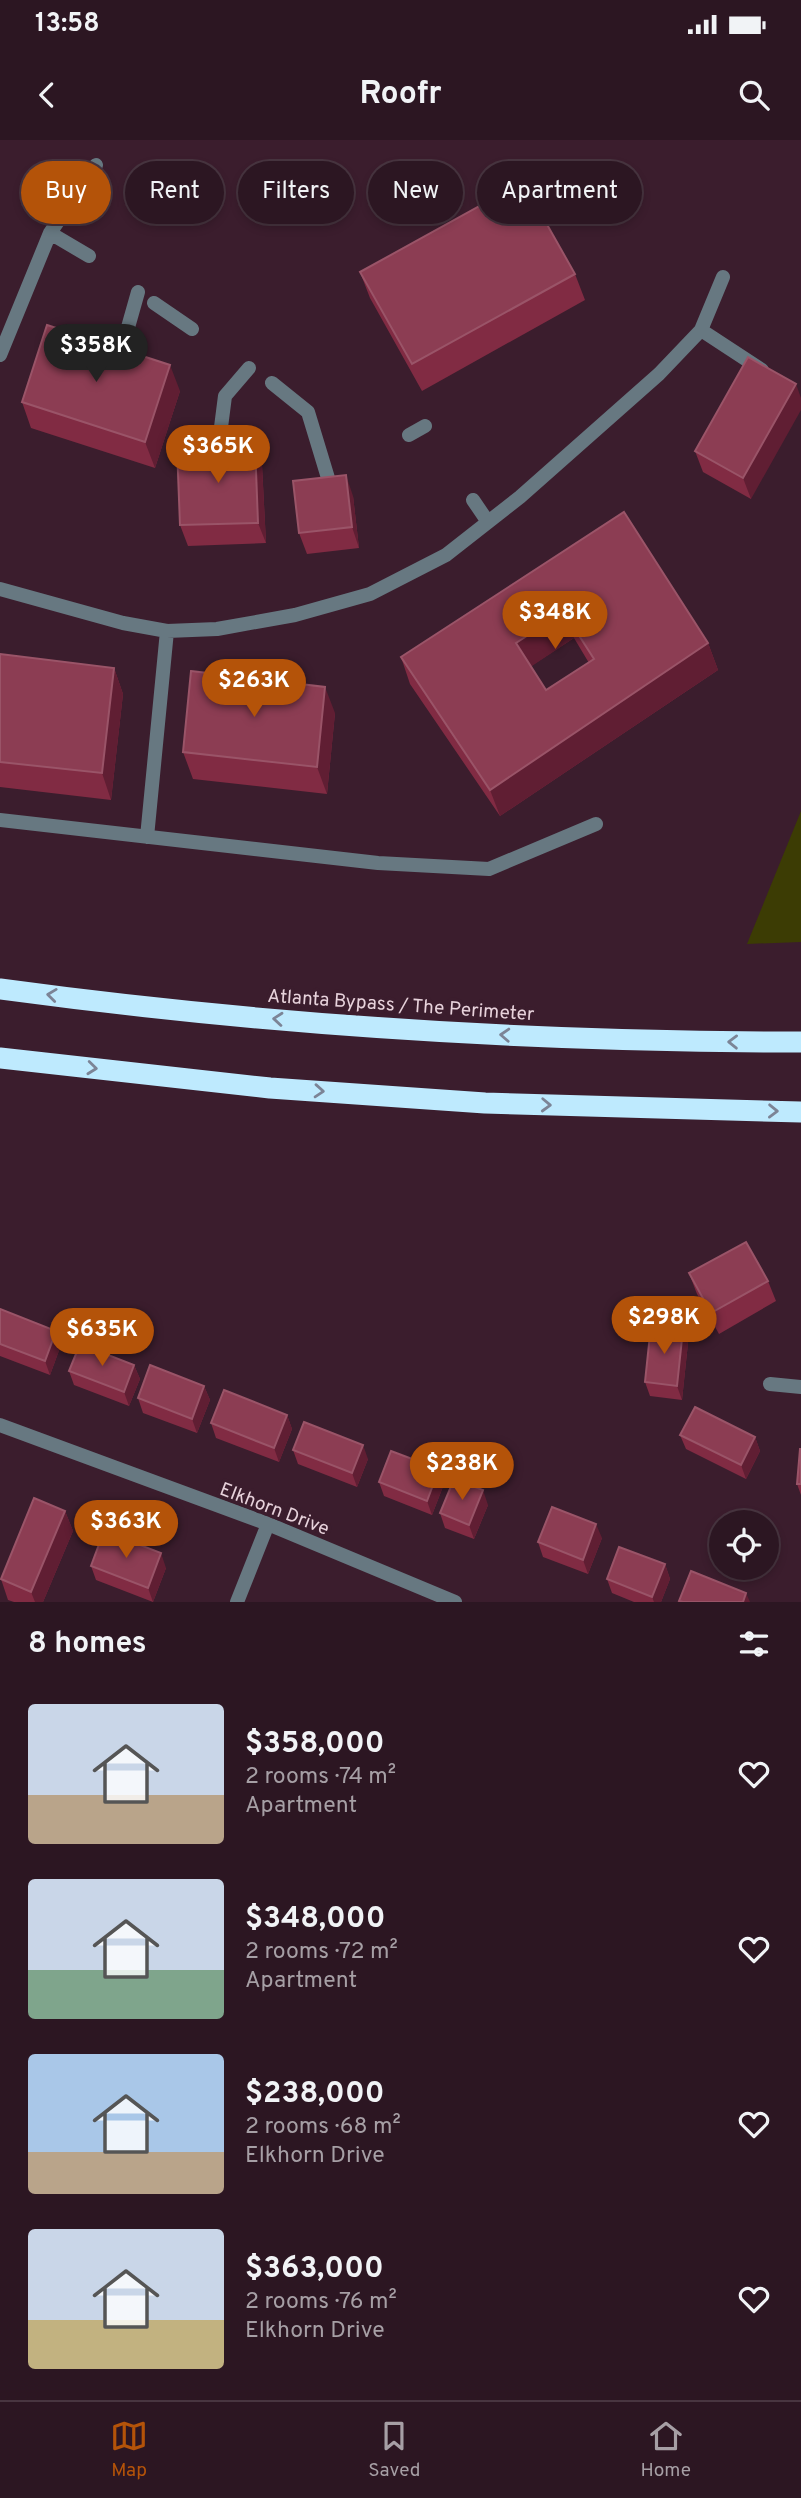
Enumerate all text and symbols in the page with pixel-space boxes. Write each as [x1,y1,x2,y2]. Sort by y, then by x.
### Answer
text: 13:58 [35,8,100,41]
text: Roofr [359,75,442,115]
icon: back [28,76,66,114]
icon: search [735,76,773,114]
chip: Buy [21,161,111,224]
chip: Rent [125,161,224,224]
chip: Filters [238,161,354,224]
chip: New [368,161,463,224]
chip: Apartment [477,161,642,224]
pin: $358K [47,324,145,384]
text: $358K [60,332,132,361]
pin: $365K [169,426,267,485]
text: $365K [182,433,254,462]
pin: $348K [506,592,604,651]
text: $348K [518,599,592,628]
pin: $263K [205,660,303,719]
text: $263K [218,667,290,696]
street label: Atlanta Bypass / The Perimeter [267,985,536,1027]
one-way arrow [46,988,57,1003]
one-way arrow [273,1012,284,1027]
one-way arrow [500,1027,511,1042]
one-way arrow [727,1034,738,1050]
one-way arrow [86,1061,98,1076]
one-way arrow [313,1083,324,1098]
one-way arrow [541,1097,551,1113]
one-way arrow [768,1104,779,1119]
pin: $298K [615,1296,713,1356]
text: $298K [628,1304,700,1333]
pin: $635K [53,1308,151,1368]
text: $635K [66,1316,138,1345]
pin: $238K [413,1442,511,1502]
text: $238K [426,1450,498,1479]
street label: Elkhorn Drive [216,1478,332,1542]
pin: $363K [77,1500,175,1560]
text: $363K [90,1508,162,1537]
map controls [709,1510,779,1580]
button: locate [709,1510,779,1580]
icon: filters [735,1625,773,1663]
text: 8 homes [28,1626,147,1663]
text: $358,000 [245,1726,384,1763]
icon: home [84,1732,168,1816]
icon: heart [735,1755,773,1793]
text: 2 rooms · 74 m² [245,1763,396,1792]
text: Apartment [245,1792,357,1821]
text: $348,000 [245,1901,385,1938]
icon: home [84,1907,168,1991]
icon: heart [735,1930,773,1968]
text: 2 rooms · 72 m² [245,1938,398,1967]
text: Apartment [245,1967,357,1996]
text: $238,000 [245,2076,384,2113]
icon: home [84,2082,168,2166]
icon: heart [735,2105,773,2143]
text: 2 rooms · 68 m² [245,2113,401,2142]
text: Elkhorn Drive [245,2142,385,2171]
text: $363,000 [245,2251,384,2288]
icon: home [84,2257,168,2341]
icon: heart [735,2280,773,2318]
text: 2 rooms · 76 m² [245,2288,397,2317]
text: Elkhorn Drive [245,2317,385,2346]
tab: Map [110,2417,148,2483]
tab: Saved [368,2417,420,2483]
tab: Home [640,2417,691,2483]

